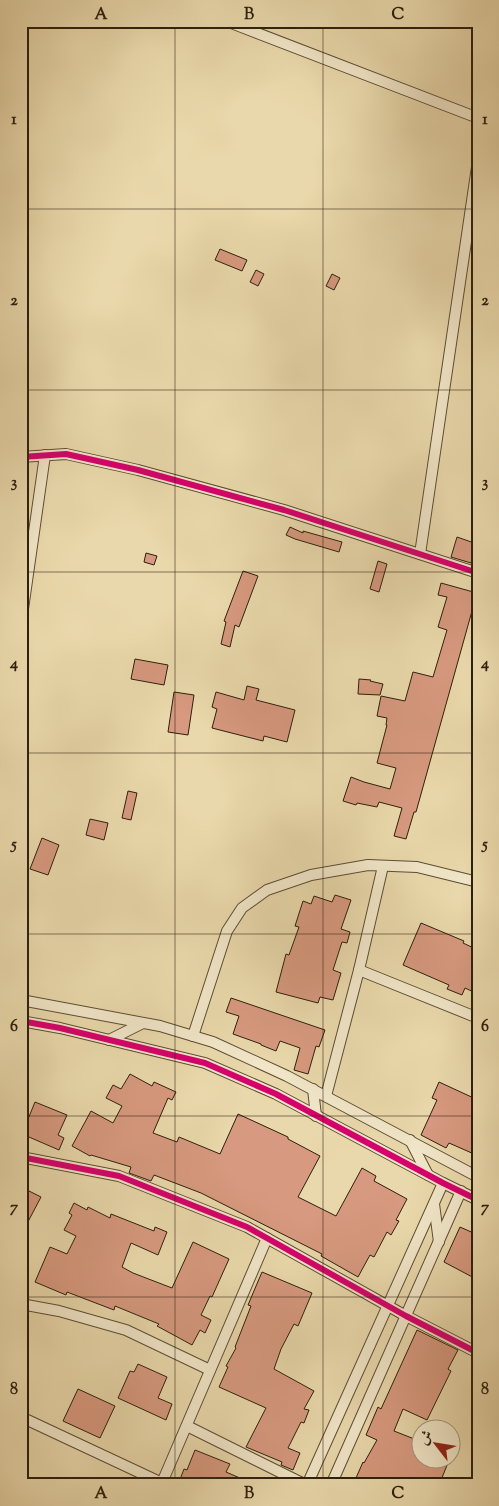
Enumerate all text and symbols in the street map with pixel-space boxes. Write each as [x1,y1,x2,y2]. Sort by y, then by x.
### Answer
text: A [95,4,108,27]
text: B [244,4,254,27]
text: C [392,4,405,27]
text: 1 [11,109,17,132]
text: 1 [482,109,488,132]
text: 2 [10,290,18,313]
text: 2 [481,290,489,313]
text: 3 [11,472,18,495]
text: 3 [482,472,489,495]
text: 4 [9,653,18,676]
text: 4 [480,653,489,676]
text: 5 [9,834,17,857]
text: 5 [480,834,488,857]
text: 6 [10,1016,18,1039]
text: 6 [481,1016,489,1039]
text: 7 [10,1197,19,1220]
text: 7 [481,1197,490,1220]
text: 8 [10,1379,18,1402]
text: 8 [481,1379,489,1402]
north arrow [412,1418,462,1468]
text: ش [414,1427,439,1449]
text: A [95,1483,108,1506]
text: B [244,1483,254,1506]
text: C [392,1483,405,1506]

